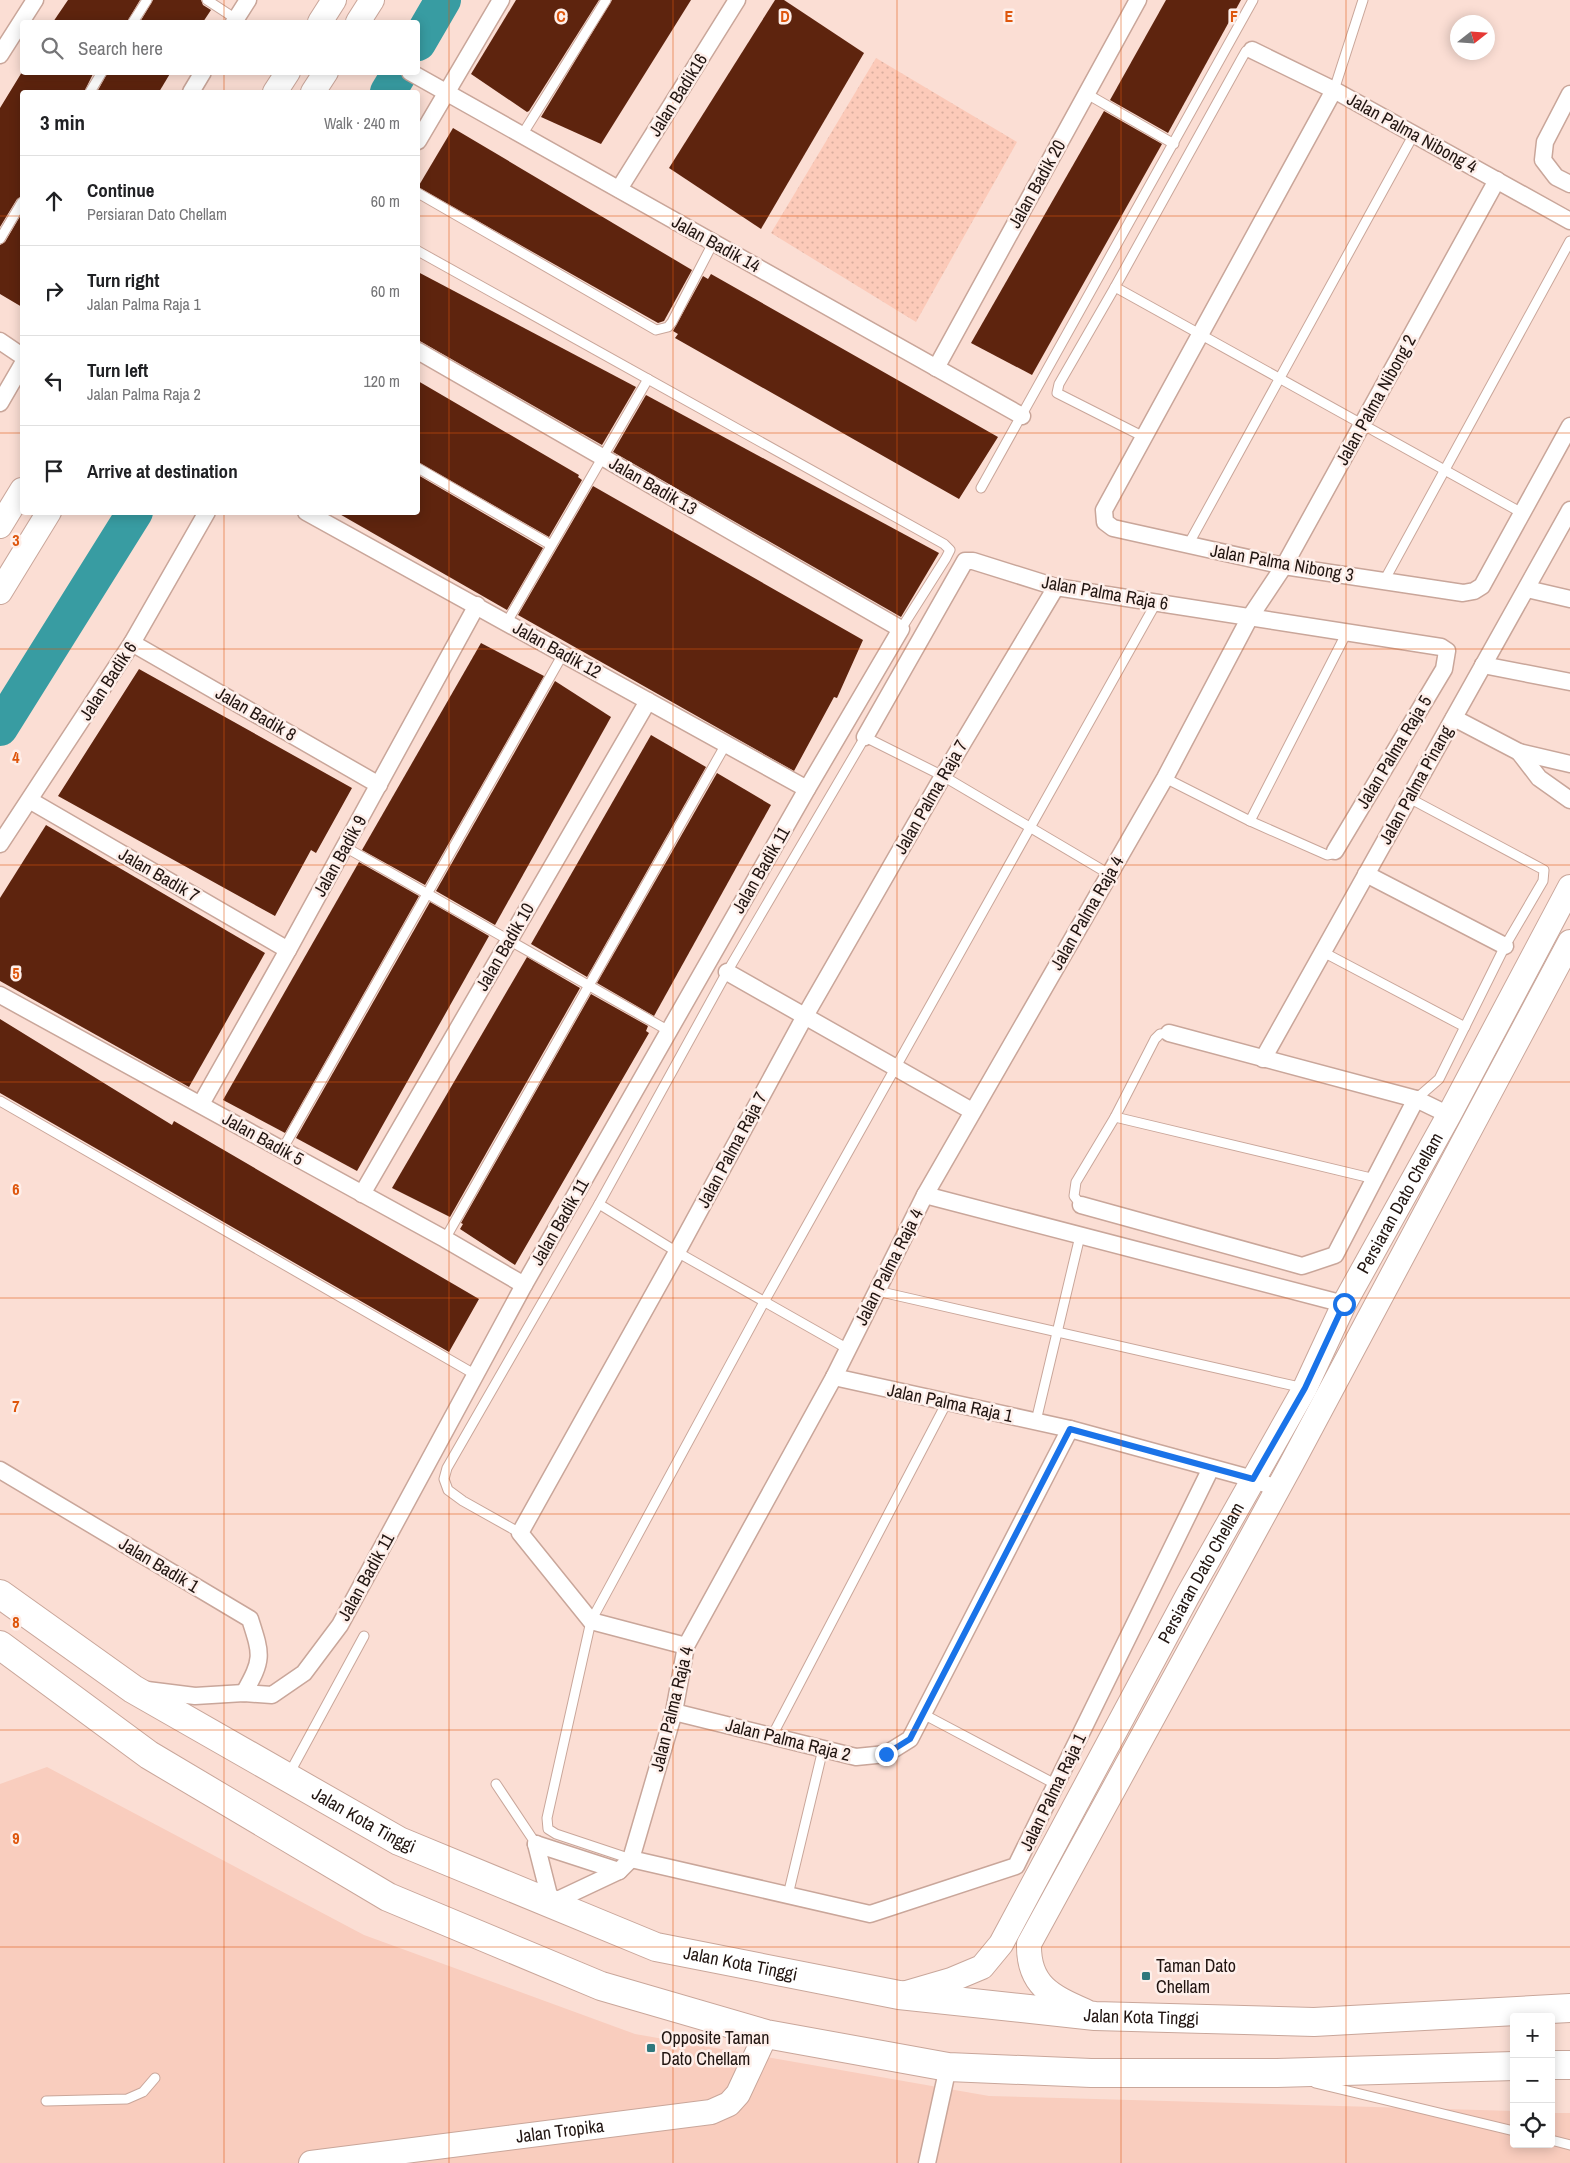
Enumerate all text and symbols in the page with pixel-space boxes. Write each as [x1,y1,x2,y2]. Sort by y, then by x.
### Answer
text: C [556,5,566,27]
text: D [780,5,790,27]
text: E [1005,5,1014,27]
text: F [1230,5,1238,27]
north arrow [1450,15,1495,60]
search box [20,20,420,75]
icon: search [38,34,66,62]
text: Search here [78,35,163,61]
street label: Jalan Badik16 [642,48,713,141]
street label: Jalan Palma Nibong 4 [1343,86,1482,179]
text: 3 min [40,108,85,137]
text: Walk · 240 m [324,112,400,134]
street label: Jalan Badik 20 [1002,135,1071,233]
text: Continue [87,177,155,203]
icon: ahead [40,187,68,215]
text: 60 m [371,190,400,212]
text: Persiaran Dato Chellam [87,203,227,225]
street label: Jalan Badik 14 [667,209,765,278]
text: Turn right [87,267,159,293]
icon: right [40,277,68,305]
text: 60 m [371,280,400,302]
text: Jalan Palma Raja 1 [87,293,201,315]
street label: Jalan Palma Nibong 2 [1329,330,1422,469]
text: Turn left [87,357,148,383]
icon: left [40,367,68,395]
text: 120 m [364,370,400,392]
text: Jalan Palma Raja 2 [87,383,201,405]
street label: Jalan Badik 13 [605,450,702,521]
icon: arrive [40,457,68,485]
text: Arrive at destination [87,458,238,484]
text: 3 [12,529,20,551]
street label: Jalan Palma Nibong 3 [1208,538,1356,587]
street label: Jalan Palma Raja 6 [1040,569,1170,616]
street label: Jalan Badik 12 [508,615,606,684]
street label: Jalan Badik 6 [73,636,142,725]
street label: Jalan Badik 8 [211,680,301,747]
street label: Jalan Palma Raja 5 [1350,690,1437,813]
street label: Jalan Palma Pinang [1373,720,1459,849]
street label: Jalan Palma Raja 7 [888,735,973,858]
text: 4 [12,746,20,768]
street label: Jalan Badik 9 [307,811,372,901]
street label: Jalan Badik 11 [726,821,796,918]
street label: Jalan Badik 7 [114,841,204,908]
street label: Jalan Palma Raja 4 [1044,851,1129,974]
street label: Jalan Badik 10 [469,898,540,995]
text: 5 [12,962,20,984]
street label: Jalan Palma Raja 7 [690,1087,773,1212]
street label: Jalan Badik 5 [218,1106,308,1171]
street label: Persiaran Dato Chellam [1350,1128,1449,1278]
street label: Jalan Badik 11 [525,1173,595,1270]
text: 6 [12,1178,20,1200]
street label: Jalan Palma Raja 4 [848,1204,929,1329]
route start [1333,1293,1356,1316]
street label: Jalan Palma Raja 1 [885,1377,1016,1428]
text: 7 [12,1395,20,1417]
street label: Persiaran Dato Chellam [1151,1498,1250,1648]
street label: Jalan Badik 11 [331,1528,400,1625]
street label: Jalan Badik 1 [114,1531,205,1599]
text: 8 [12,1611,20,1633]
street label: Jalan Palma Raja 4 [644,1644,699,1774]
street label: Jalan Palma Raja 2 [723,1712,853,1767]
street label: Jalan Palma Raja 1 [1013,1728,1092,1855]
route end [875,1743,898,1766]
street label: Jalan Kota Tinggi [308,1781,420,1859]
text: 9 [12,1827,20,1849]
street label: Jalan Kota Tinggi [682,1940,800,1987]
place label: Taman Dato Chellam [1156,1953,1236,1999]
marker: Taman Dato Chellam [1140,1970,1152,1982]
street label: Jalan Kota Tinggi [1083,2002,1199,2031]
map controls [1510,2013,1555,2148]
button: + [1510,2013,1555,2058]
place label: Opposite Taman Dato Chellam [661,2025,769,2071]
marker: Opposite Taman Dato Chellam [645,2042,657,2054]
button: − [1510,2058,1555,2103]
button: locate [1510,2103,1555,2148]
street label: Jalan Tropika [514,2113,606,2149]

